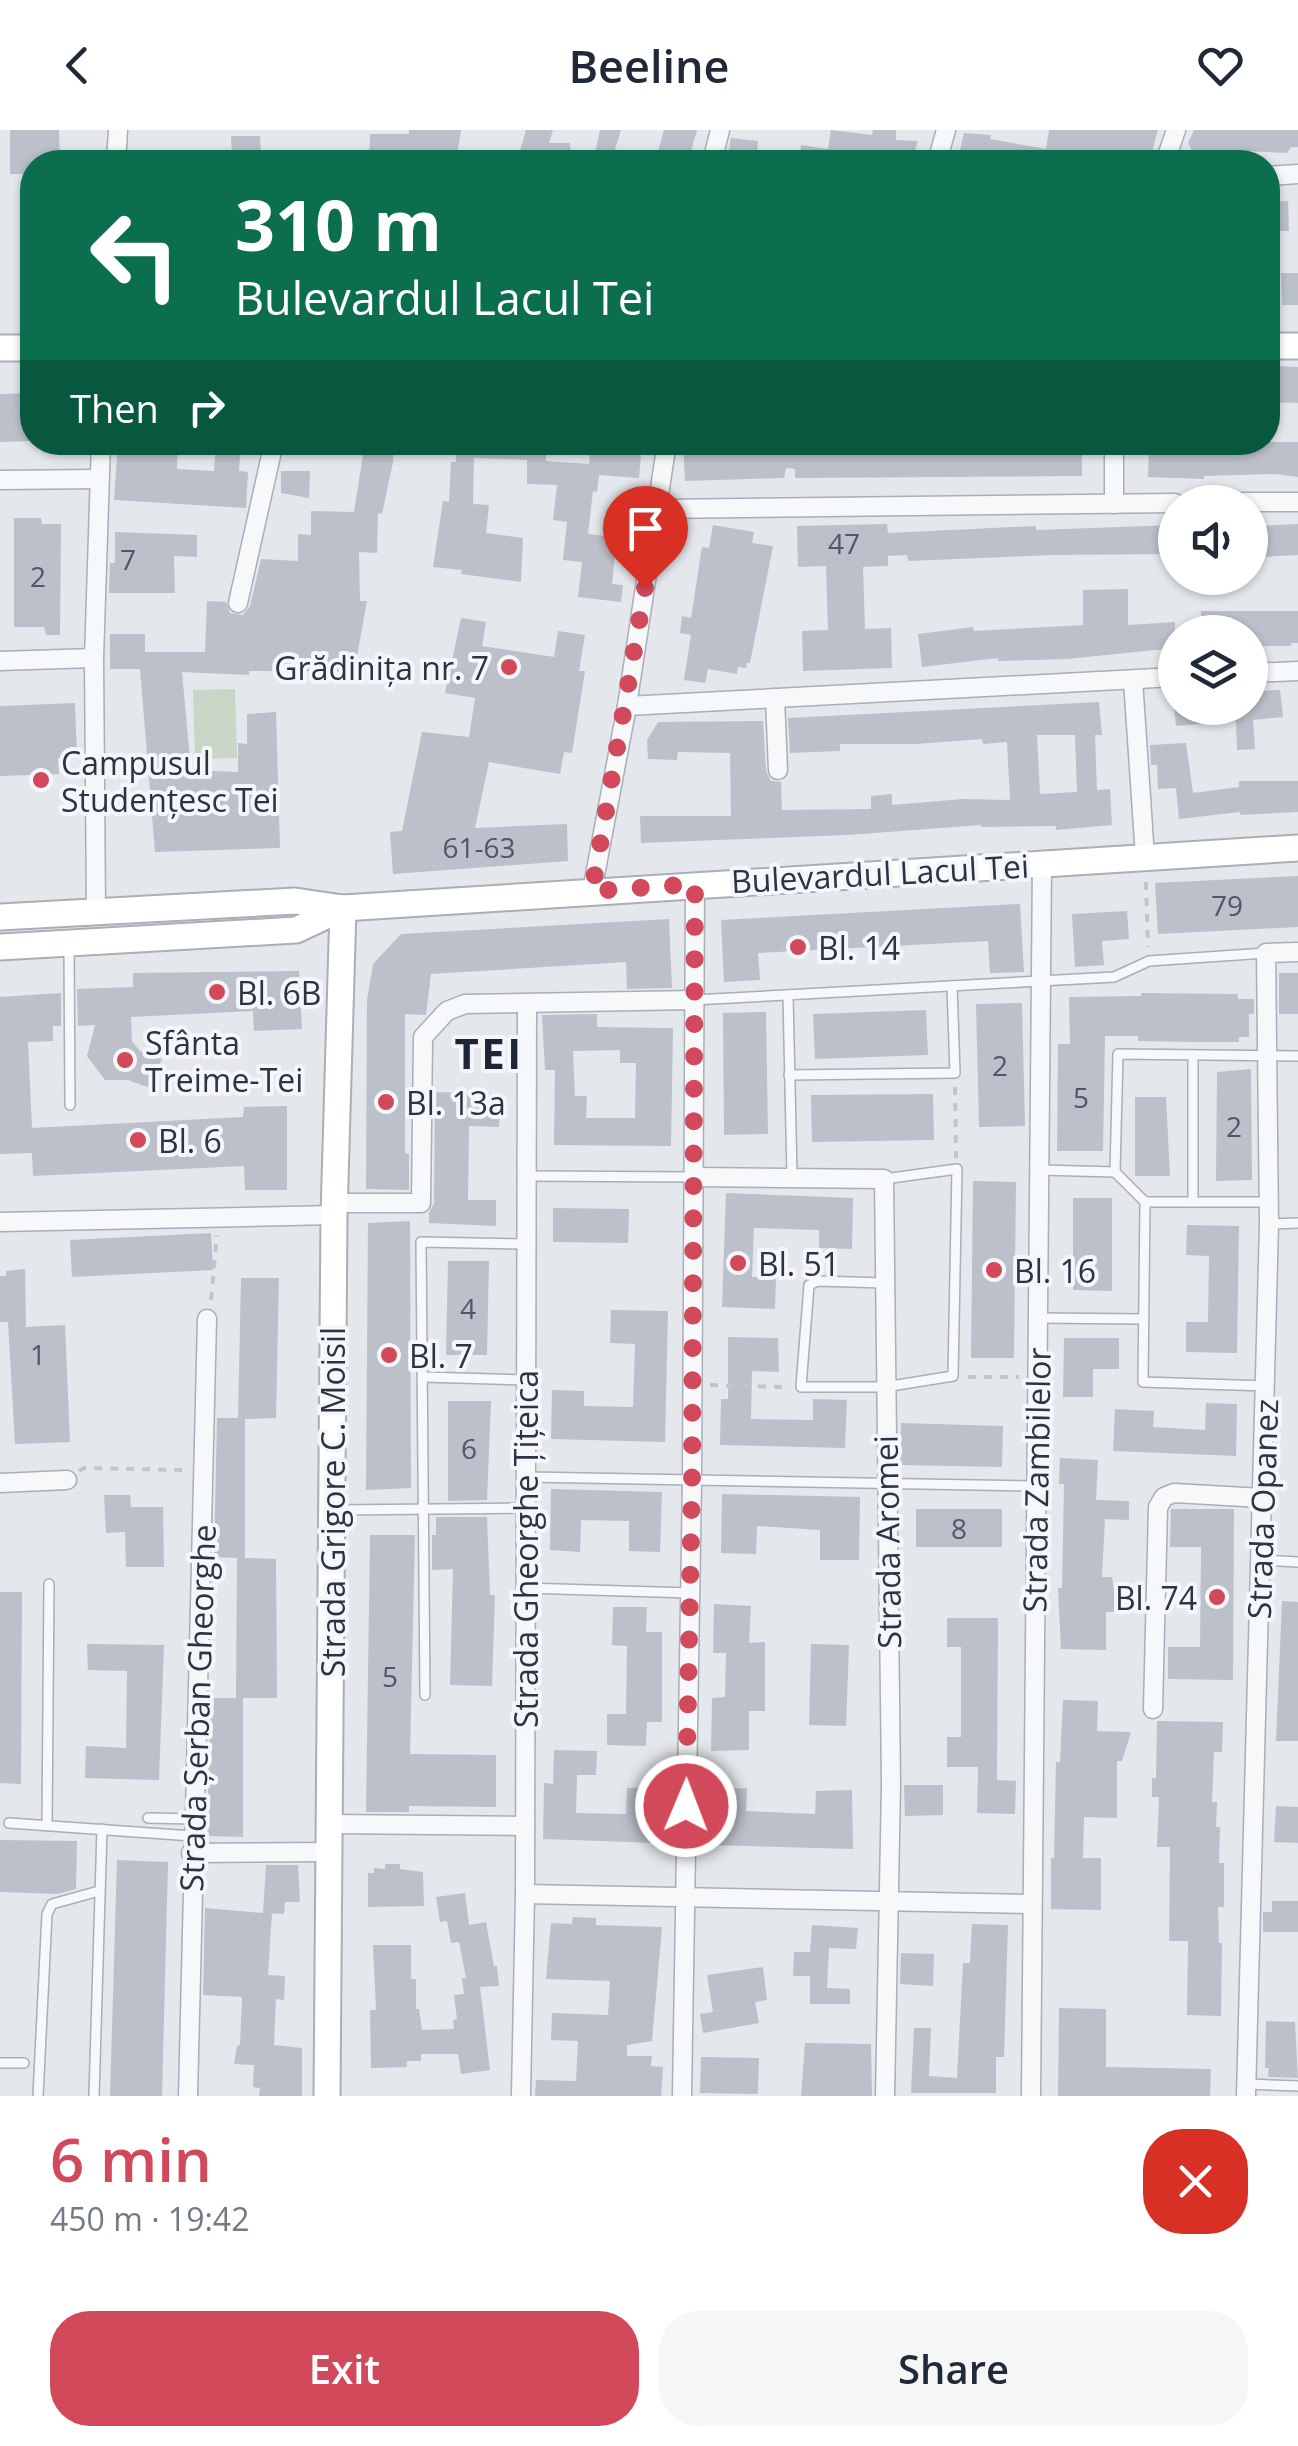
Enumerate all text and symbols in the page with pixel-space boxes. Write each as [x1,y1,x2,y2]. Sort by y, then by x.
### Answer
text: Beeline [568,35,730,96]
icon: back [50,38,105,93]
icon: heart [1193,38,1248,93]
text: 310 m [235,176,442,272]
icon: left [70,190,200,320]
text: Bulevardul Lacul Tei [235,267,654,328]
icon: right [179,380,234,435]
text: Then [70,382,159,434]
map controls [1158,485,1268,725]
button: sound [1158,485,1268,595]
pin [603,486,688,589]
icon: arrive [618,501,673,556]
house number: 47 [828,524,860,562]
house number: 7 [120,540,136,578]
house number: 2 [30,557,46,595]
button: layers [1158,615,1268,725]
place label: Grădinița nr. 7 [274,646,489,689]
marker: Grădinița nr. 7 [498,656,520,678]
place label: Campusul Studențesc Tei [61,741,279,821]
marker: Campusul Studențesc Tei [30,769,52,791]
house number: 61-63 [442,828,516,866]
street label: Bulevardul Lacul Tei [730,844,1030,902]
house number: 79 [1211,886,1243,924]
place label: Bl. 14 [818,926,900,969]
marker: Bl. 14 [787,936,809,958]
place label: Bl. 6B [237,971,321,1014]
marker: Bl. 6B [206,981,228,1003]
place label: Sfânta Treime-Tei [145,1021,303,1101]
district label: TEI [454,1024,524,1081]
house number: 2 [992,1046,1008,1084]
marker: Sfânta Treime-Tei [114,1049,136,1071]
house number: 5 [1073,1078,1089,1116]
place label: Bl. 13a [406,1081,506,1124]
marker: Bl. 13a [375,1091,397,1113]
house number: 2 [1226,1107,1242,1145]
place label: Bl. 6 [158,1119,222,1162]
marker: Bl. 6 [127,1129,149,1151]
place label: Bl. 51 [758,1242,840,1285]
place label: Bl. 16 [1014,1249,1096,1292]
marker: Bl. 51 [727,1252,749,1274]
marker: Bl. 16 [983,1259,1005,1281]
house number: 4 [460,1289,476,1327]
street label: Strada Grigore C. Moisil [311,1327,354,1677]
place label: Bl. 7 [409,1334,473,1377]
house number: 1 [30,1335,46,1373]
marker: Bl. 7 [378,1344,400,1366]
street label: Strada Zambilelor [1012,1347,1060,1613]
street label: Strada Gheorghe Țițeica [504,1370,547,1728]
street label: Strada Opanez [1237,1398,1287,1620]
house number: 6 [461,1429,477,1467]
street label: Strada Aromei [864,1435,910,1649]
house number: 8 [951,1509,967,1547]
street label: Strada Șerban Gheorghe [169,1524,225,1892]
place label: Bl. 74 [1115,1576,1197,1619]
marker: Bl. 74 [1206,1586,1228,1608]
house number: 5 [382,1657,398,1695]
position arrow [634,1754,738,1858]
text: 6 min [50,2118,212,2200]
button: close [1143,2129,1248,2234]
text: 450 m · 19:42 [50,2197,249,2240]
button: Exit [50,2311,639,2426]
button: Share [659,2311,1248,2426]

